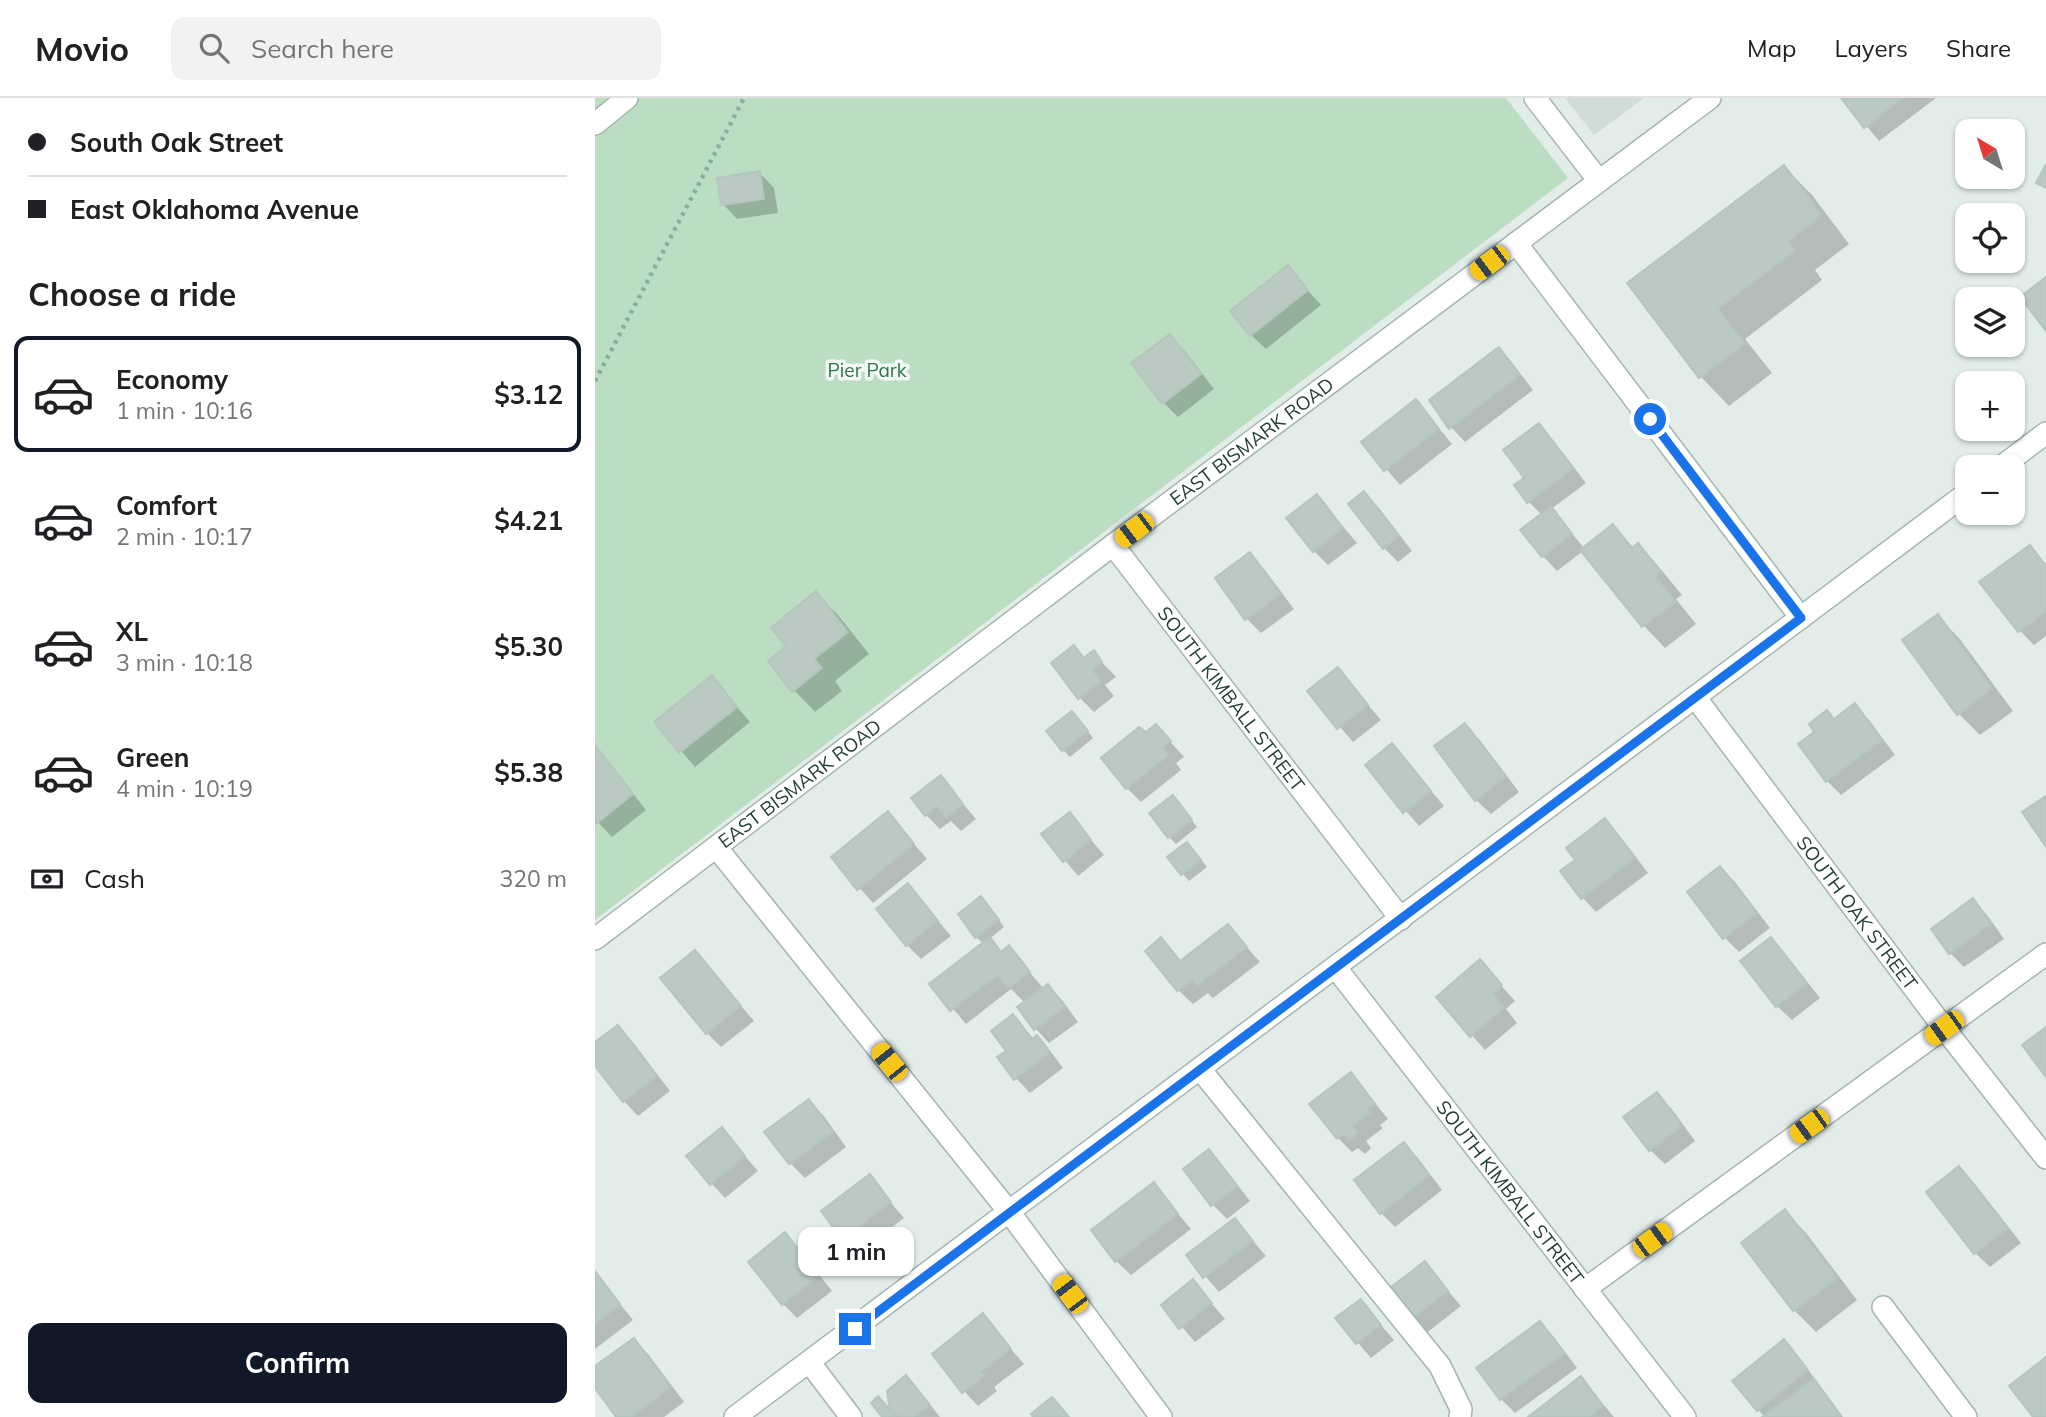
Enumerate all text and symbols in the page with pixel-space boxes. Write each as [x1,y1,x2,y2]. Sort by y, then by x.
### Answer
search box [171,17,661,80]
text: Movio [35,28,129,69]
icon: search [195,29,233,67]
text: Search here [251,32,394,65]
text: Map [1747,33,1796,63]
text: Layers [1834,33,1908,63]
text: Share [1946,33,2011,63]
north arrow [1955,119,2025,189]
map controls [1955,119,2025,525]
text: South Oak Street [70,126,283,159]
text: East Oklahoma Avenue [70,193,359,226]
button: locate [1955,203,2025,273]
car [1466,242,1513,284]
text: Choose a ride [28,274,236,314]
button: layers [1955,287,2025,357]
park label: Pier Park [827,358,907,382]
icon: car [32,363,95,426]
text: Economy [116,363,228,396]
button: + [1955,371,2025,441]
street label: EAST BISMARK ROAD [1165,372,1338,510]
text: $3.12 [494,378,563,411]
text: 1 min · 10:16 [116,396,253,425]
route start [1634,403,1666,435]
button: − [1955,455,2025,525]
icon: car [32,489,95,552]
text: Comfort [116,489,217,522]
text: $4.21 [494,504,563,537]
car [1111,509,1158,551]
text: 2 min · 10:17 [116,522,253,551]
street label: SOUTH KIMBALL STREET [1153,601,1310,796]
icon: car [32,615,95,678]
text: XL [116,615,148,648]
text: $5.30 [494,630,563,663]
text: 3 min · 10:18 [116,648,253,677]
street label: EAST BISMARK ROAD [713,714,886,853]
icon: car [32,741,95,804]
text: Green [116,741,189,774]
text: $5.38 [494,756,563,789]
text: 4 min · 10:19 [116,774,253,803]
street label: SOUTH OAK STREET [1792,831,1923,995]
icon: cash [28,860,66,898]
text: Cash [84,862,145,895]
text: 320 m [499,864,567,893]
car [1921,1007,1968,1049]
car [868,1039,911,1085]
street label: SOUTH KIMBALL STREET [1431,1095,1590,1290]
car [1786,1105,1833,1147]
car [1629,1219,1676,1261]
callout: 1 min [797,1228,913,1276]
text: 1 min [826,1237,886,1266]
car [1049,1271,1092,1317]
route end [839,1313,871,1345]
button: Confirm [28,1323,567,1403]

